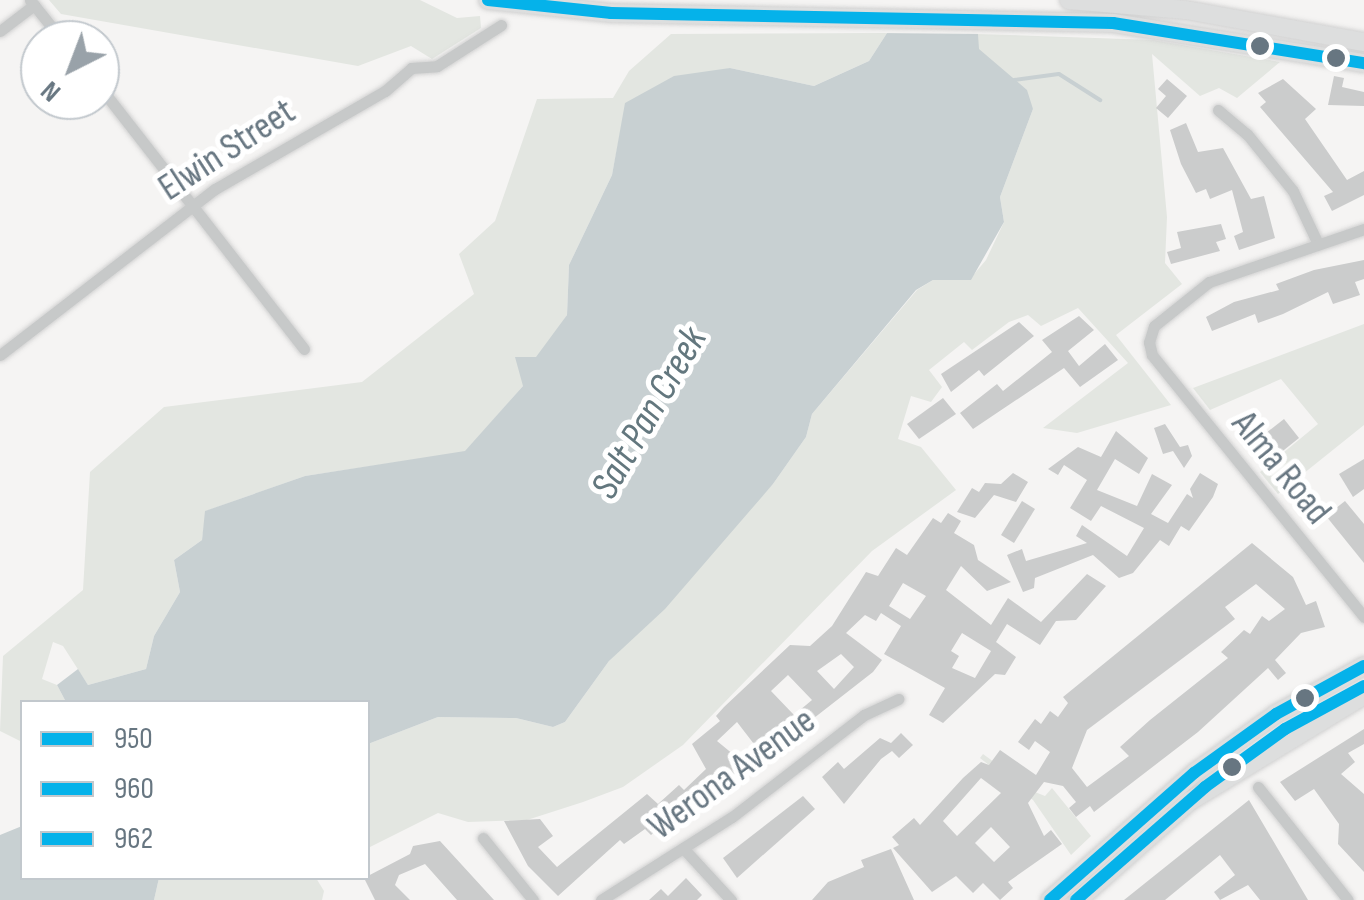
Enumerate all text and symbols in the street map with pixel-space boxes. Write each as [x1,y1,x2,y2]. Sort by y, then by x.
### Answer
north arrow [20,20,120,120]
unlabelled marker [1250,36,1270,56]
unlabelled marker [1326,48,1346,68]
text: N [34,74,68,108]
street label: Elwin Street [150,89,304,211]
water label: Salt Pan Creek [581,319,717,507]
street label: Alma Road [1222,402,1340,534]
unlabelled marker [1295,688,1315,708]
street label: Werona Avenue [640,698,824,850]
legend [20,700,370,880]
text: 950 [114,721,153,757]
unlabelled marker [1222,757,1242,777]
text: 960 [114,771,154,807]
text: 962 [114,821,153,857]

